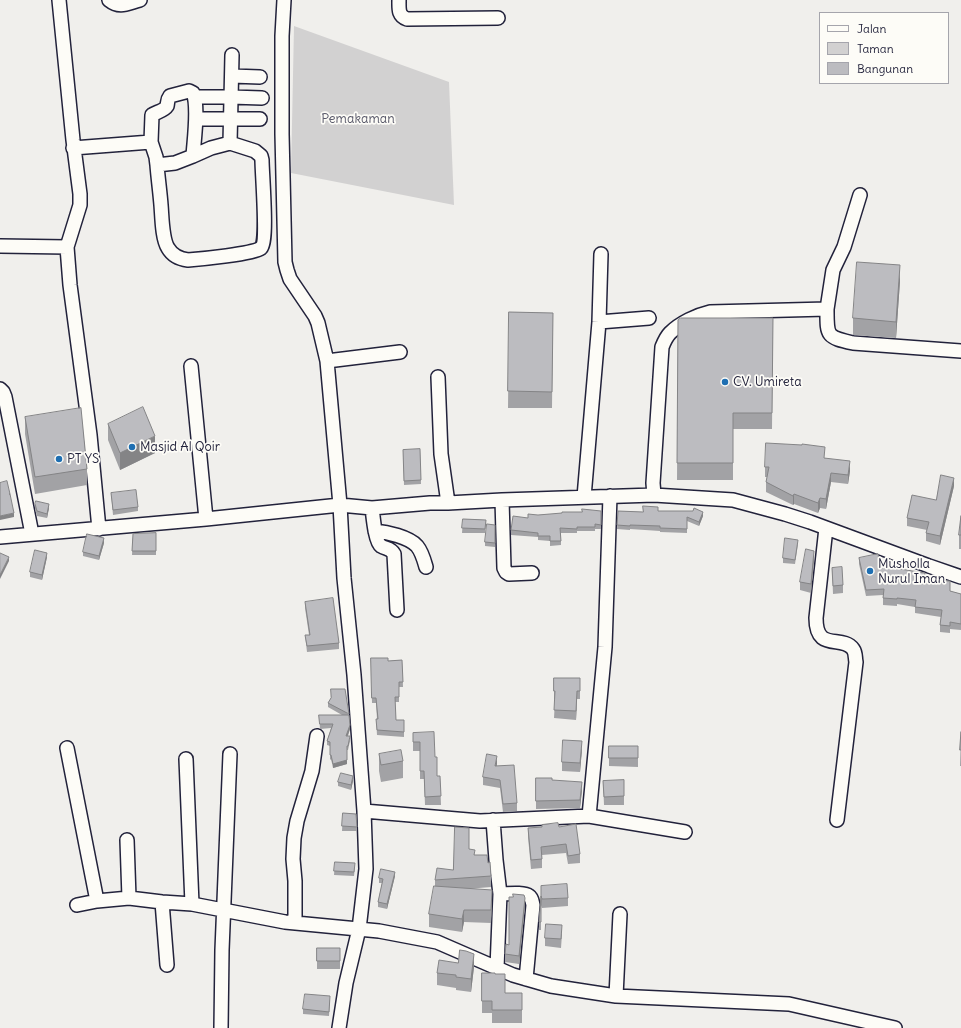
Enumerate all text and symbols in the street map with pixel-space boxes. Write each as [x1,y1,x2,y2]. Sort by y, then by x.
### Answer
legend [819,12,949,84]
text: Jalan [857,21,886,36]
text: Taman [857,41,894,56]
text: Bangunan [857,61,913,76]
park label: Pemakaman [321,111,395,127]
place label: CV. Umireta [733,374,802,390]
marker: CV. Umireta [720,377,730,387]
place label: Masjid Al Qoir [140,439,220,455]
marker: Masjid Al Qoir [127,442,137,452]
place label: PT YS [67,451,99,467]
marker: PT YS [54,454,64,464]
place label: Musholla Nurul Iman [878,556,945,587]
marker: Musholla Nurul Iman [865,566,875,576]

